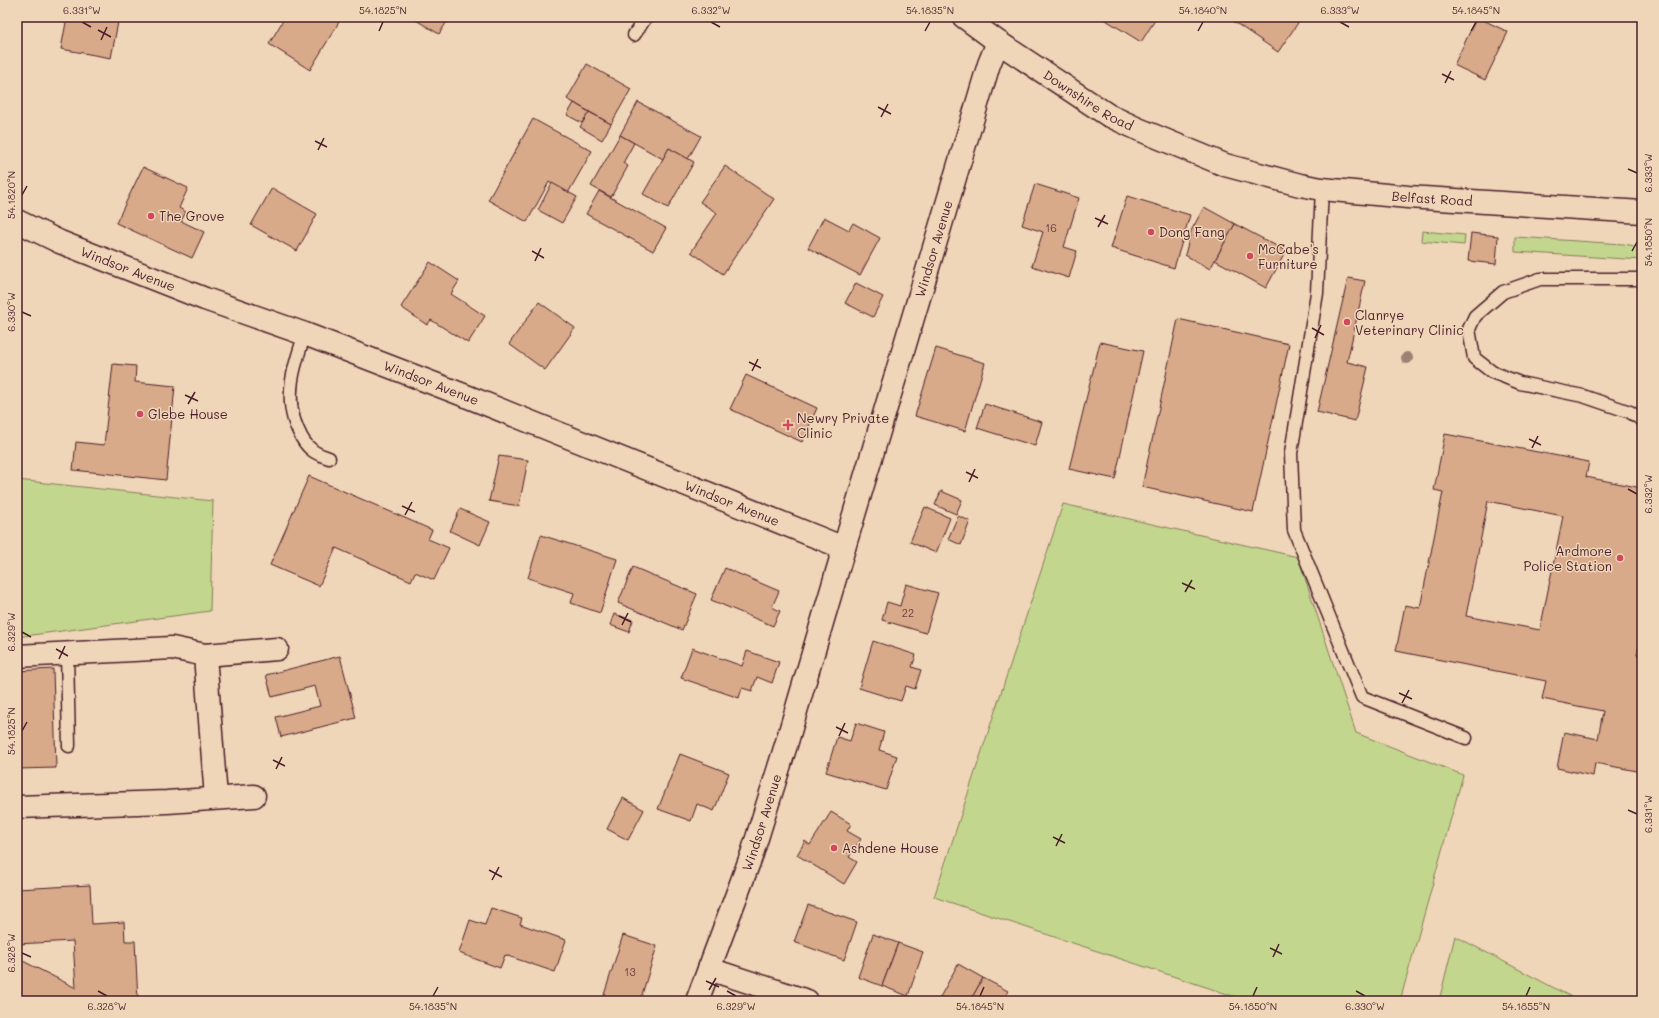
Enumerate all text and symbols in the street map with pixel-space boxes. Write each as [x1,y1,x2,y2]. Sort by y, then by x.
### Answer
text: 6.331°W [63,3,101,17]
text: 54.1825°N [359,3,407,17]
text: 6.332°W [692,3,731,17]
text: 54.1835°N [906,3,954,17]
text: 54.1840°N [1179,3,1227,17]
text: 6.333°W [1320,3,1360,17]
text: 54.1845°N [1452,3,1500,17]
street label: Downshire Road [1041,66,1136,134]
text: 6.333°W [1641,153,1655,193]
text: 54.1820°N [4,171,18,219]
street label: Belfast Road [1391,187,1473,209]
street label: Windsor Avenue [911,198,956,299]
place label: The Grove [159,207,225,224]
marker: The Grove [146,211,156,221]
text: 54.1850°N [1641,218,1655,266]
house number: 16 [1045,220,1057,235]
place label: Dong Fang [1159,223,1225,240]
marker: Dong Fang [1146,227,1156,237]
place label: McCabe's Furniture [1258,240,1319,272]
street label: Windsor Avenue [78,242,178,295]
marker: McCabe's Furniture [1245,251,1255,261]
text: 6.330°W [4,292,18,332]
place label: Clanrye Veterinary Clinic [1355,306,1464,338]
marker: Clanrye Veterinary Clinic [1342,317,1352,327]
street label: Windsor Avenue [382,356,482,408]
place label: Glebe House [148,405,228,422]
marker: Glebe House [135,409,145,419]
place label: Newry Private Clinic [797,409,889,441]
marker: Newry Private Clinic [782,419,794,431]
text: 6.332°W [1641,474,1655,513]
street label: Windsor Avenue [682,476,782,529]
place label: Ardmore Police Station [1524,542,1612,574]
marker: Ardmore Police Station [1615,553,1625,563]
house number: 22 [902,605,914,620]
text: 6.329°W [4,612,18,651]
text: 54.1825°N [4,707,18,755]
street label: Windsor Avenue [738,772,784,873]
text: 6.331°W [1641,795,1655,833]
place label: Ashdene House [842,839,939,856]
marker: Ashdene House [829,843,839,853]
text: 6.328°W [4,933,18,973]
house number: 13 [624,964,636,979]
text: 6.328°W [87,999,127,1013]
text: 54.1835°N [409,999,457,1013]
text: 6.329°W [717,999,756,1013]
text: 54.1845°N [956,999,1004,1013]
text: 54.1850°N [1229,999,1277,1013]
text: 6.330°W [1345,999,1385,1013]
text: 54.1855°N [1502,999,1550,1013]

